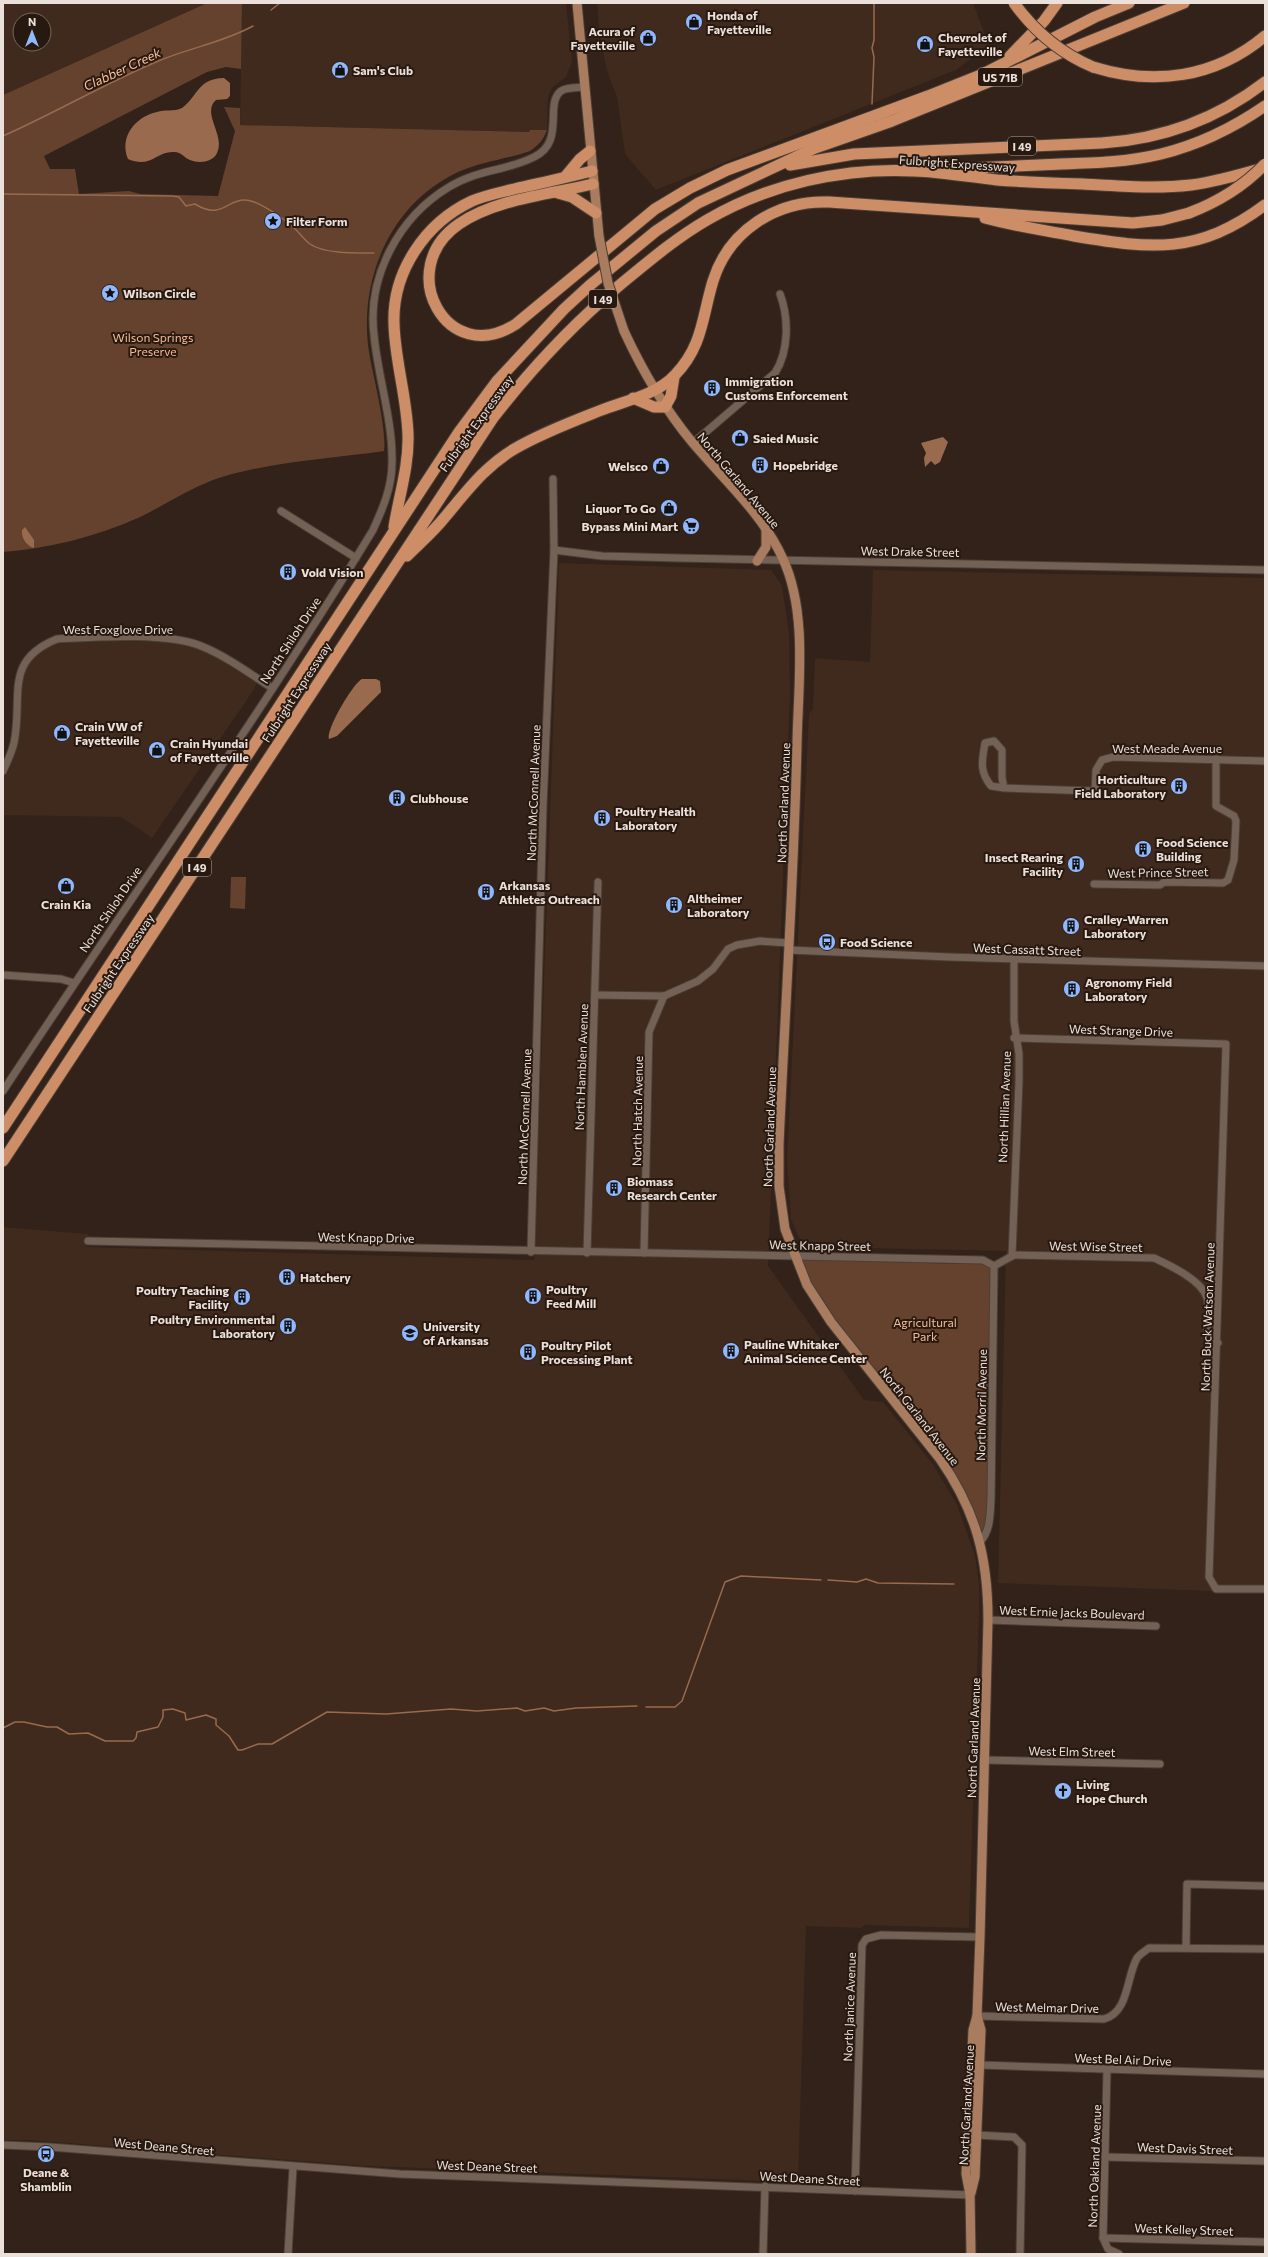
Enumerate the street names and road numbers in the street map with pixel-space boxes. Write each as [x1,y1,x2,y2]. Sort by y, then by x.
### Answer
road number: US 71B [978,68,1022,86]
road number: I 49 [1008,137,1036,155]
street label: Fulbright Expressway [899,152,1015,174]
road number: I 49 [589,290,617,308]
street label: Fulbright Expressway [436,372,516,474]
street label: North Garland Avenue [695,429,783,531]
street label: West Drake Street [860,543,960,559]
street label: North Shiloh Drive [257,594,323,686]
street label: West Foxglove Drive [63,622,173,636]
street label: Fulbright Expressway [258,639,334,745]
street label: North McConnell Avenue [524,725,542,861]
street label: West Meade Avenue [1112,741,1222,755]
street label: North Garland Avenue [774,743,792,863]
road number: I 49 [183,858,211,876]
street label: North Shiloh Drive [76,863,144,955]
street label: West Prince Street [1107,864,1209,880]
street label: Fulbright Expressway [80,911,156,1015]
street label: West Cassatt Street [973,940,1081,958]
street label: North Hamblen Avenue [572,1004,590,1130]
street label: West Strange Drive [1069,1021,1173,1039]
street label: North McConnell Avenue [515,1049,533,1185]
street label: North Hillian Avenue [995,1051,1013,1163]
street label: North Hatch Avenue [629,1056,645,1166]
street label: North Garland Avenue [760,1067,778,1187]
street label: West Knapp Drive [317,1229,415,1245]
street label: West Knapp Street [769,1237,871,1253]
street label: West Wise Street [1049,1238,1143,1254]
street label: North Buck Watson Avenue [1197,1242,1217,1392]
street label: North Morril Avenue [973,1349,989,1461]
street label: North Garland Avenue [877,1364,963,1468]
street label: West Ernie Jacks Boulevard [999,1602,1145,1623]
street label: North Garland Avenue [964,1678,982,1798]
street label: West Elm Street [1028,1743,1116,1759]
street label: North Janice Avenue [840,1952,859,2062]
street label: West Melmar Drive [995,1999,1099,2015]
street label: North Garland Avenue [956,2045,976,2165]
street label: West Bel Air Drive [1074,2050,1172,2068]
street label: North Oakland Avenue [1085,2104,1103,2228]
street label: West Deane Street [113,2135,215,2157]
street label: West Davis Street [1137,2139,1233,2157]
street label: West Deane Street [436,2157,538,2175]
street label: West Deane Street [759,2168,861,2188]
street label: West Kelley Street [1134,2220,1234,2238]

